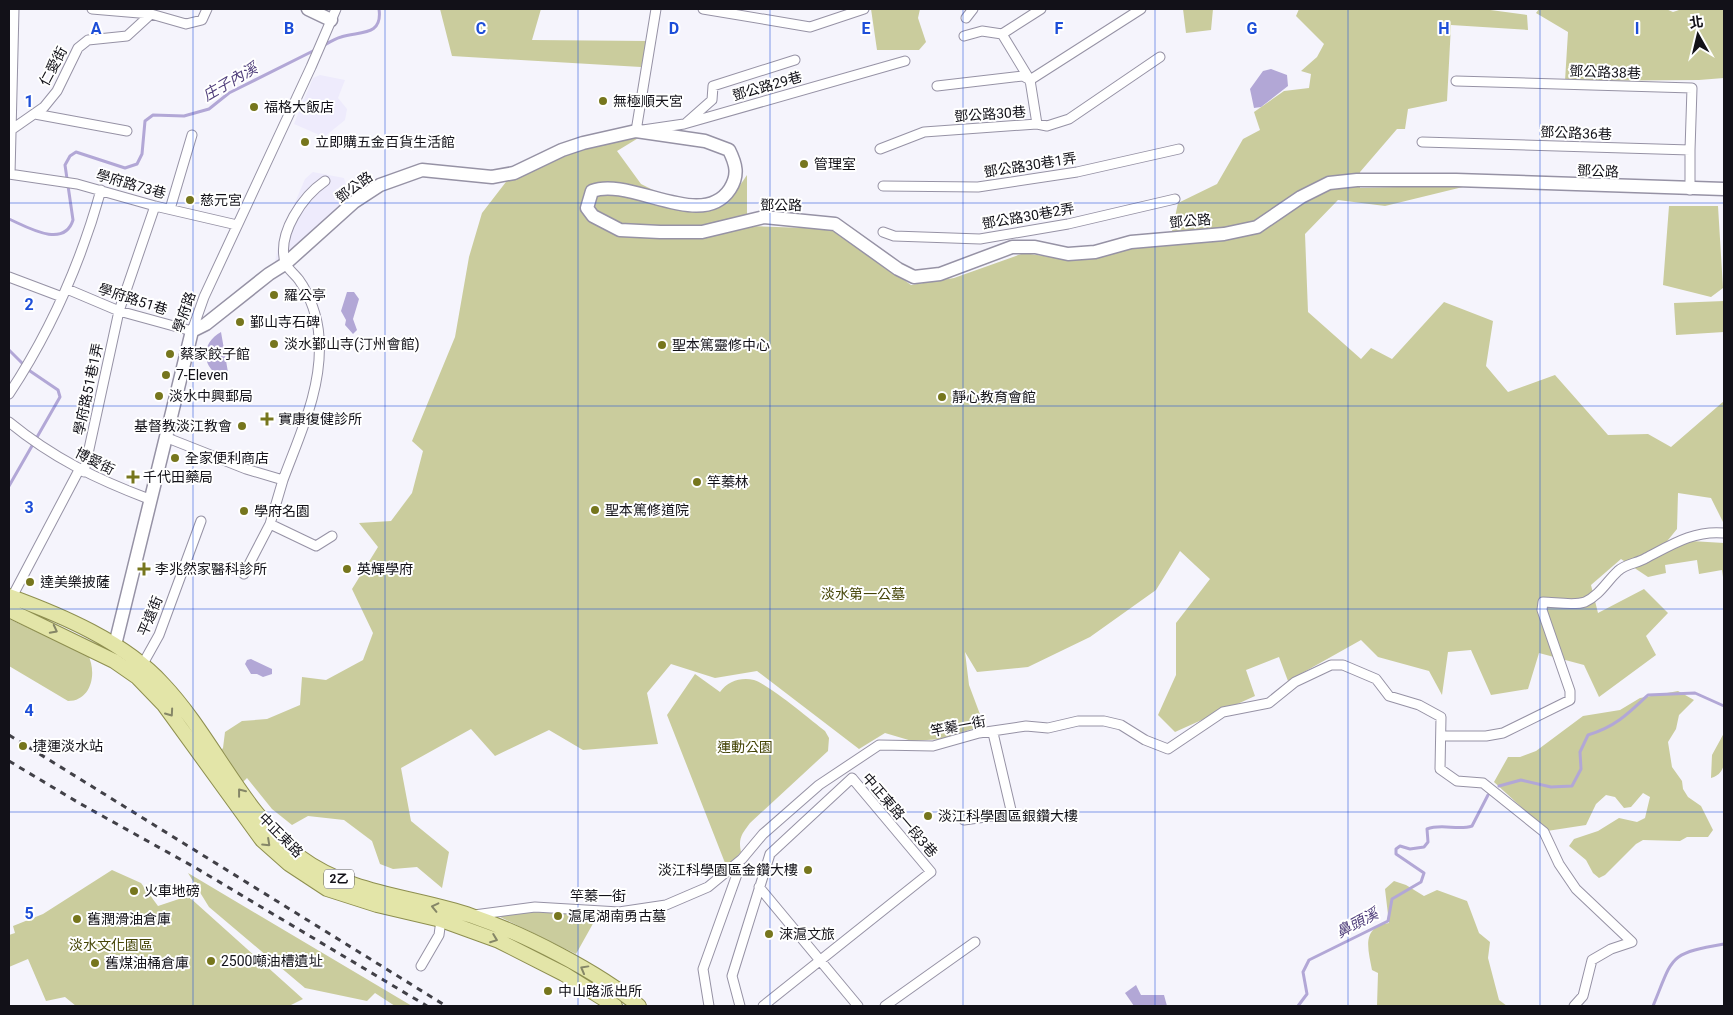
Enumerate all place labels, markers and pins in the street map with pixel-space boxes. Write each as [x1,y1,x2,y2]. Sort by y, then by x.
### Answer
place label: 無極順天宮 [613,93,683,109]
marker: 無極順天宮 [597,95,609,107]
place label: 福格大飯店 [264,99,334,115]
marker: 福格大飯店 [248,101,260,113]
place label: 立即購五金百貨生活館 [315,134,455,150]
marker: 立即購五金百貨生活館 [299,136,311,148]
place label: 管理室 [814,156,856,172]
marker: 管理室 [798,158,810,170]
place label: 慈元宮 [200,192,242,208]
marker: 慈元宮 [184,194,196,206]
place label: 羅公亭 [284,287,326,303]
marker: 羅公亭 [268,289,280,301]
place label: 鄞山寺石碑 [250,314,320,330]
marker: 鄞山寺石碑 [234,316,246,328]
place label: 淡水鄞山寺(汀州會館) [284,336,420,353]
place label: 聖本篤靈修中心 [672,337,770,353]
marker: 淡水鄞山寺(汀州會館) [268,338,280,350]
marker: 聖本篤靈修中心 [656,339,668,351]
place label: 蔡家餃子館 [180,346,250,362]
marker: 蔡家餃子館 [164,348,176,360]
place label: 7-Eleven [176,367,228,383]
marker: 7-Eleven [160,369,172,381]
place label: 淡水中興郵局 [169,388,253,404]
place label: 靜心教育會館 [952,389,1036,405]
marker: 淡水中興郵局 [153,390,165,402]
marker: 靜心教育會館 [936,391,948,403]
place label: 實康復健診所 [278,411,362,427]
marker: 實康復健診所 [260,412,274,426]
place label: 基督教淡江教會 [134,418,232,434]
marker: 基督教淡江教會 [236,420,248,432]
place label: 全家便利商店 [185,450,269,466]
marker: 全家便利商店 [169,452,181,464]
place label: 千代田藥局 [143,469,213,485]
marker: 千代田藥局 [127,471,139,483]
place label: 竿蓁林 [707,474,749,490]
marker: 竿蓁林 [691,476,703,488]
place label: 聖本篤修道院 [605,502,689,518]
place label: 學府名園 [254,503,310,519]
marker: 聖本篤修道院 [589,504,601,516]
marker: 學府名園 [238,505,250,517]
place label: 李兆然家醫科診所 [155,561,267,577]
place label: 英輝學府 [357,561,413,577]
marker: 李兆然家醫科診所 [137,562,151,576]
marker: 英輝學府 [341,563,353,575]
place label: 達美樂披薩 [40,574,110,590]
marker: 達美樂披薩 [24,576,36,588]
place label: 捷運淡水站 [33,738,103,754]
marker: 捷運淡水站 [17,740,29,752]
place label: 淡江科學園區銀鑽大樓 [938,808,1078,824]
marker: 淡江科學園區銀鑽大樓 [922,810,934,822]
place label: 淡江科學園區金鑽大樓 [658,862,798,878]
marker: 淡江科學園區金鑽大樓 [802,864,814,876]
place label: 火車地磅 [144,883,200,899]
marker: 火車地磅 [128,885,140,897]
place label: 滬尾湖南勇古墓 [568,908,666,924]
marker: 滬尾湖南勇古墓 [552,910,564,922]
place label: 舊潤滑油倉庫 [87,911,171,927]
marker: 舊潤滑油倉庫 [71,913,83,925]
place label: 淶滬文旅 [779,926,835,942]
marker: 淶滬文旅 [763,928,775,940]
place label: 2500噸油槽遺址 [221,953,322,969]
place label: 舊煤油桶倉庫 [105,955,189,971]
marker: 2500噸油槽遺址 [205,955,217,967]
marker: 舊煤油桶倉庫 [89,957,101,969]
place label: 中山路派出所 [558,983,642,999]
marker: 中山路派出所 [542,985,554,997]

